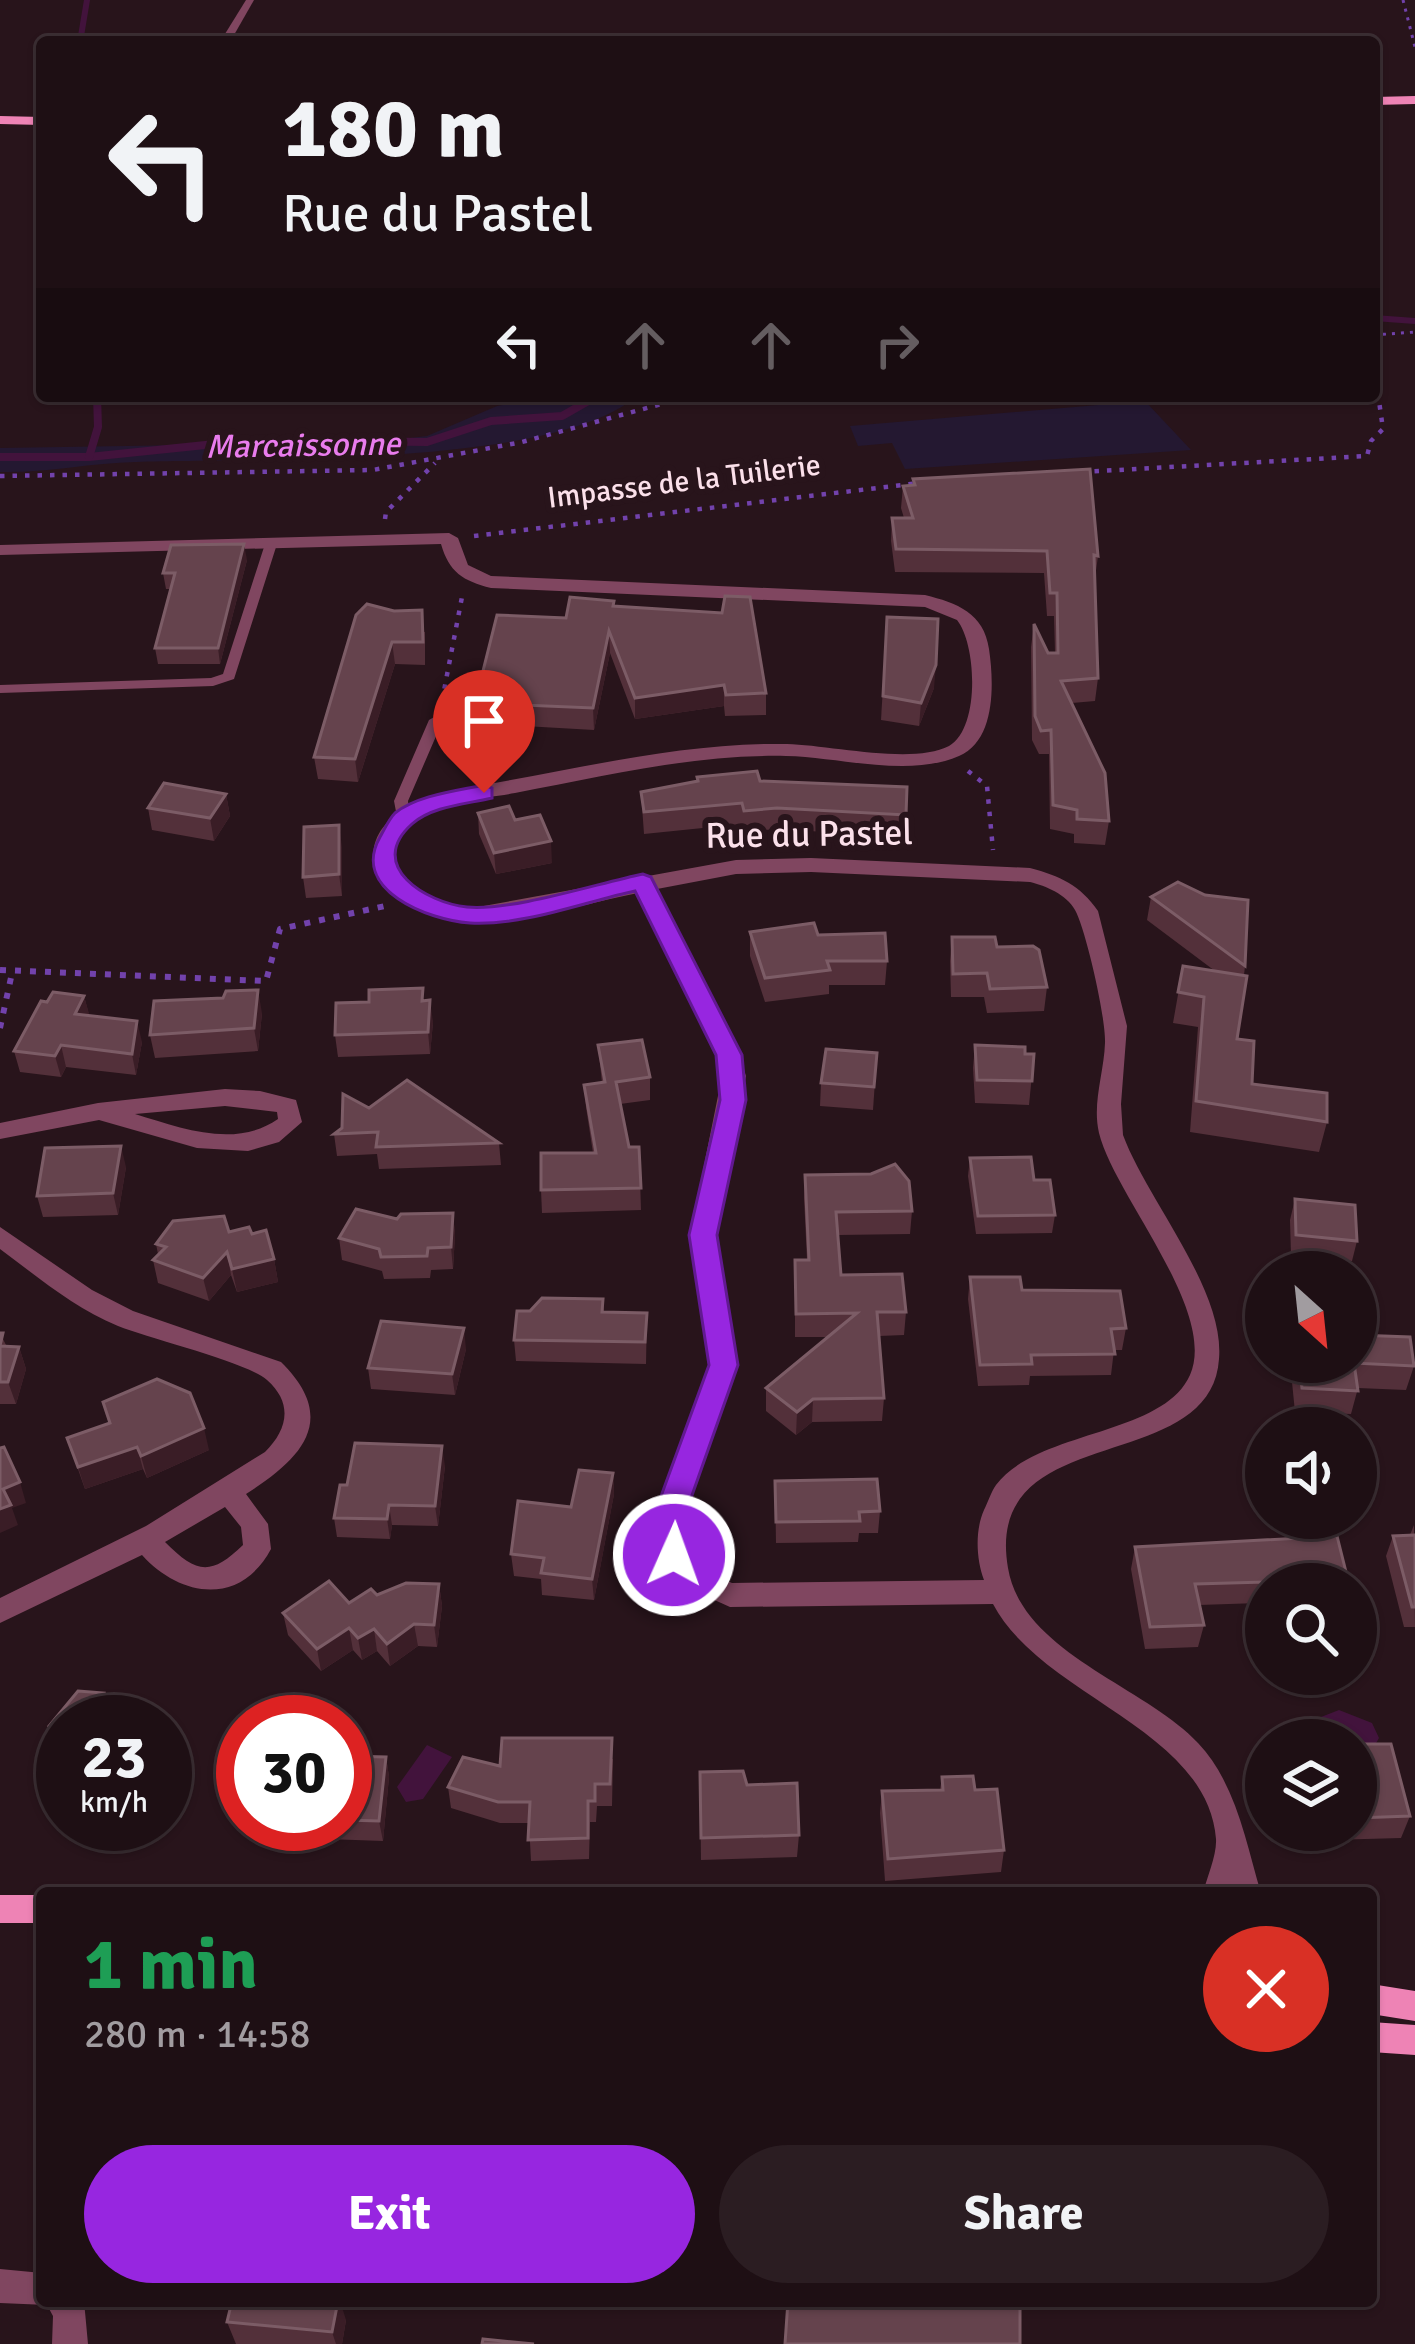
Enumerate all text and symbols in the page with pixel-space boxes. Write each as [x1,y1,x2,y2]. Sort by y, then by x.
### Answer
text: 180 m [282,77,504,181]
icon: left [84,84,240,240]
text: Rue du Pastel [282,180,593,247]
icon: left [486,312,552,378]
icon: ahead [612,312,678,378]
icon: ahead [738,312,804,378]
icon: right [864,312,930,378]
water label: Marcaissonne [205,423,402,468]
street label: Impasse de la Tuilerie [545,446,823,517]
pin [433,670,535,793]
icon: arrive [451,688,517,754]
street label: Rue du Pastel [705,810,913,859]
north arrow [1245,1251,1377,1383]
map controls [1245,1251,1377,1851]
button: sound [1245,1407,1377,1539]
position arrow [611,1492,737,1618]
button: search [1245,1563,1377,1695]
speed limit sign: 30 [216,1695,372,1851]
button: layers [1245,1719,1377,1851]
text: 23 [82,1721,146,1795]
text: km/h [80,1784,148,1821]
text: 1 min [84,1920,258,2009]
button: close [1203,1926,1329,2052]
text: 280 m · 14:58 [84,2010,311,2058]
button: Exit [84,2145,695,2283]
button: Share [719,2145,1329,2283]

